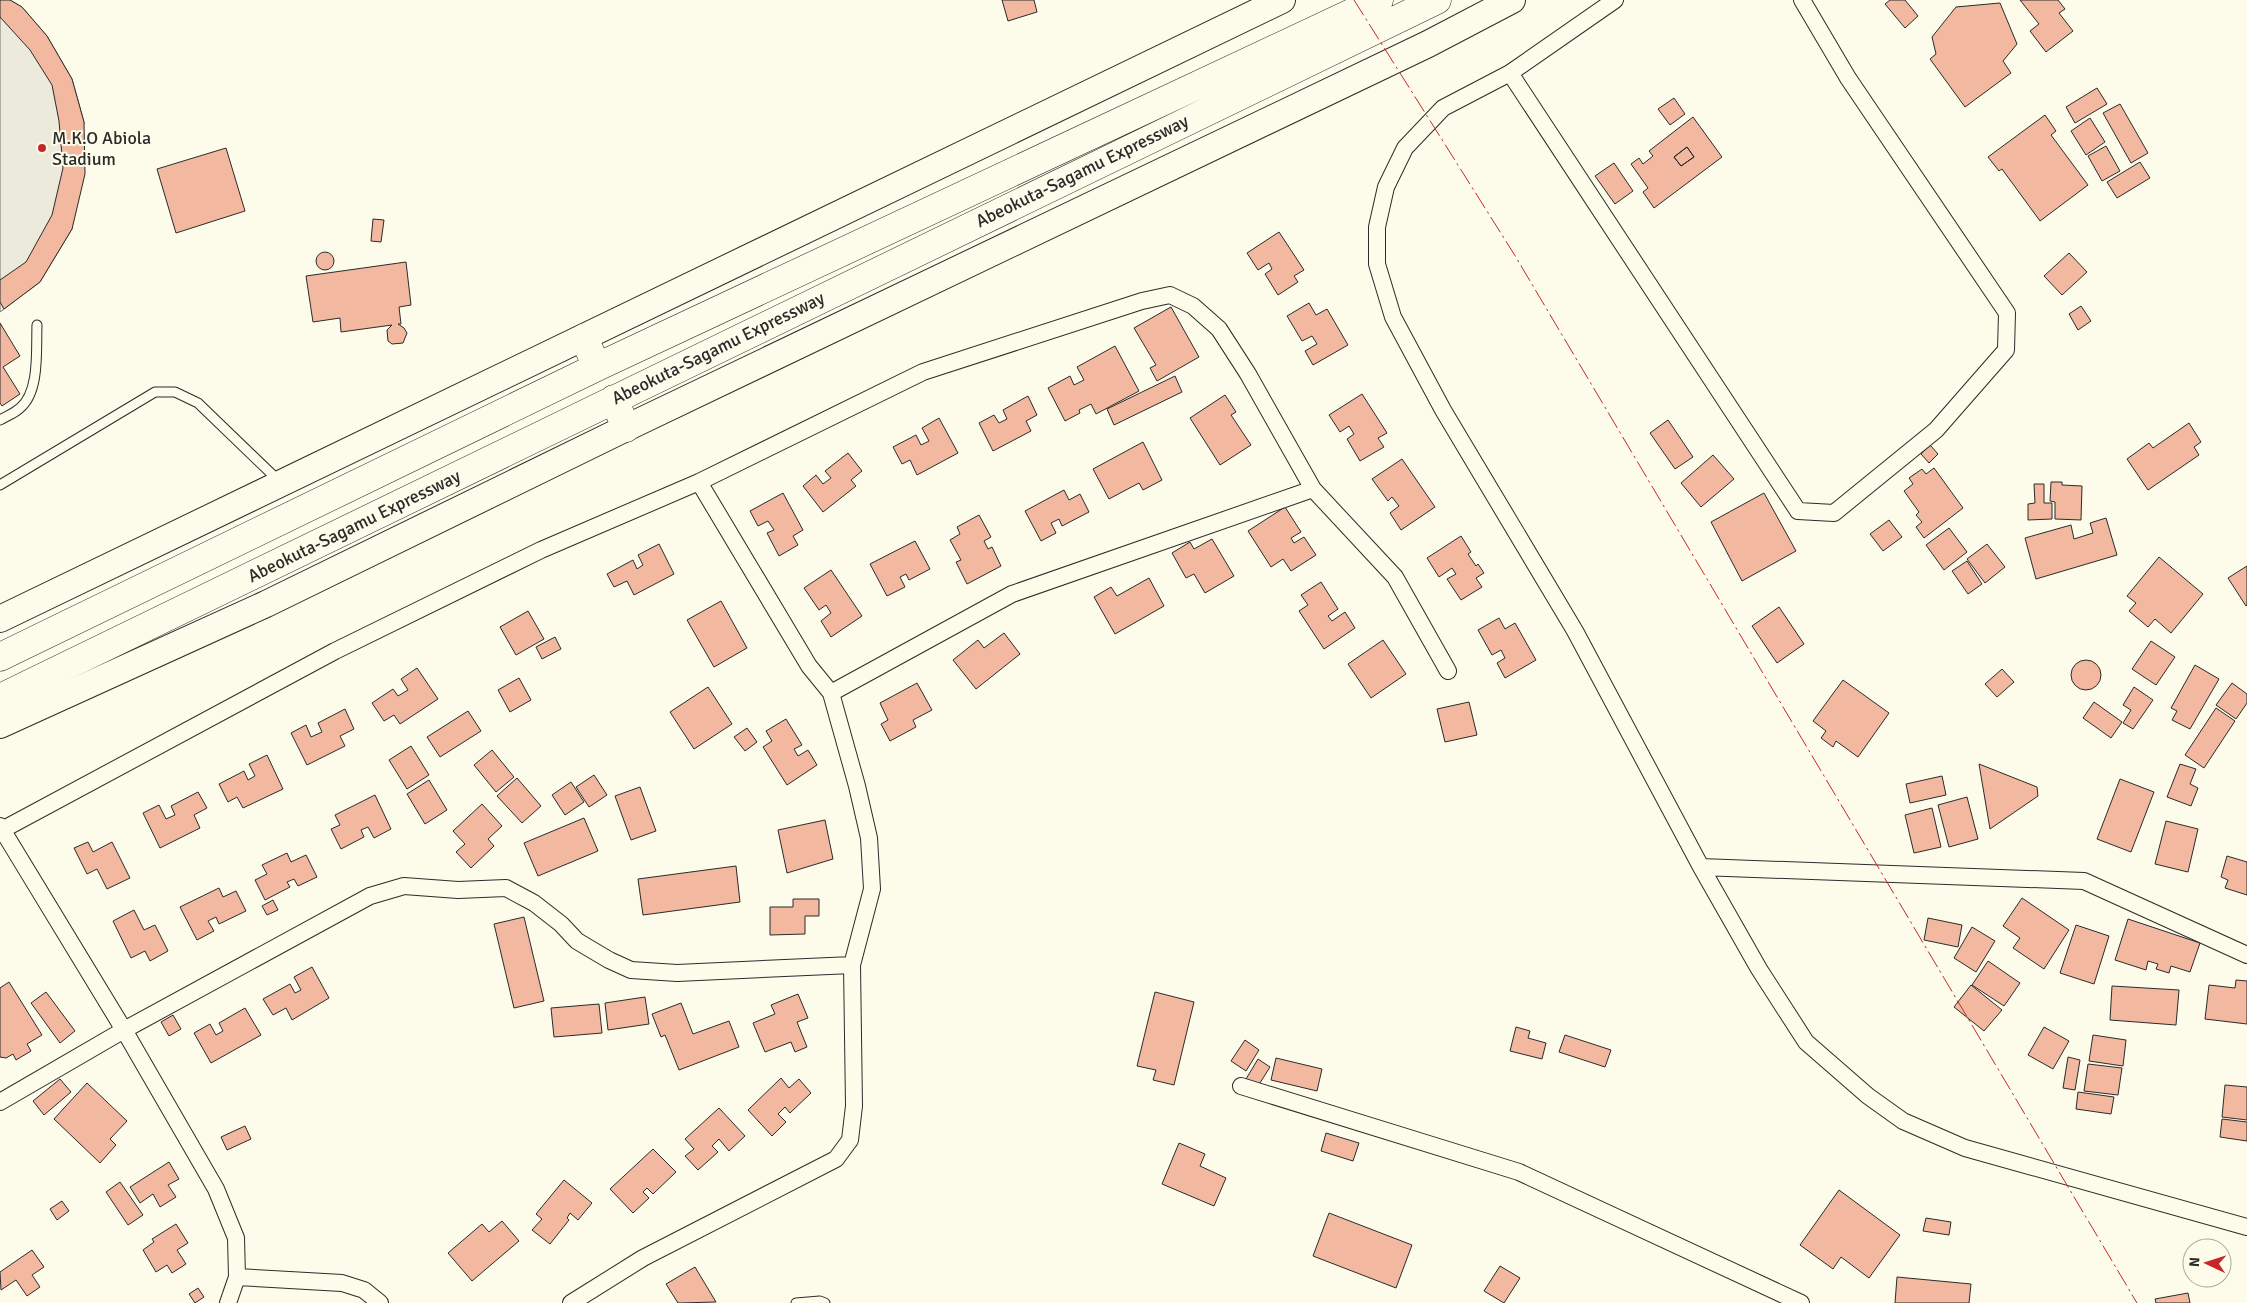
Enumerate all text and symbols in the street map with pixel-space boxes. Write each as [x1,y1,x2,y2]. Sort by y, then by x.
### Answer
street label: Abeokuta-Sagamu Expressway [972,110,1193,232]
place label: M.K.O Abiola Stadium [52,127,151,170]
marker: M.K.O Abiola Stadium [36,142,48,154]
street label: Abeokuta-Sagamu Expressway [608,287,829,409]
street label: Abeokuta-Sagamu Expressway [244,465,465,587]
north arrow [2182,1238,2232,1288]
text: N [2186,1257,2203,1268]

